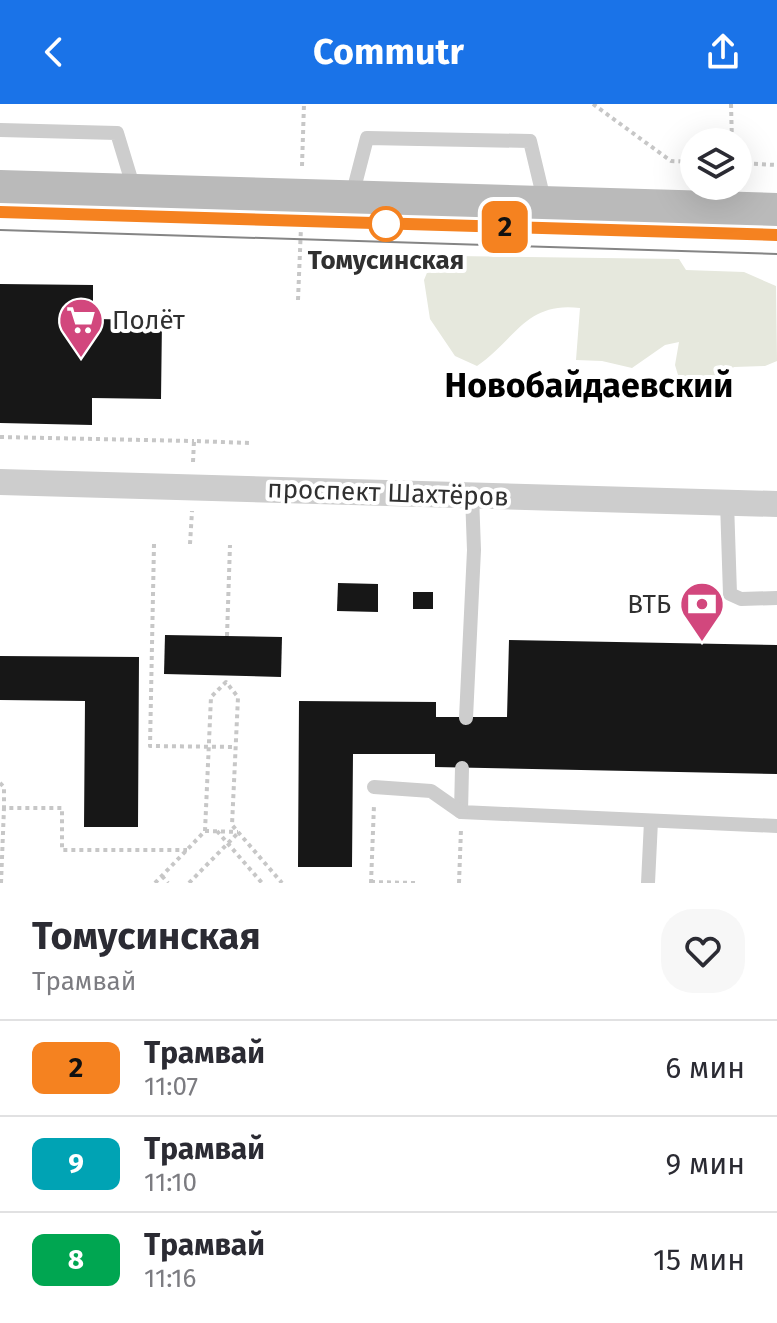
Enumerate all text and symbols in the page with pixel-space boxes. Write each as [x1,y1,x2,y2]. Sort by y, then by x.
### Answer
icon: back [32,30,76,74]
text: Commutr [313,30,464,74]
icon: share [701,30,745,74]
map controls [680,128,752,200]
button: layers [680,128,752,200]
line badge: 2 [479,201,531,253]
marker: Томусинская [369,207,403,241]
text: 2 [498,210,512,243]
place label: Томусинская [308,245,464,276]
supermarket icon: Полёт [57,296,105,359]
place label: Полёт [112,305,185,336]
district label: Новобайдаевский [445,365,733,406]
street label: проспект Шахтёров [267,473,509,513]
bank icon: ВТБ [678,580,726,643]
place label: ВТБ [627,589,671,620]
button: heart [661,909,745,993]
text: Томусинская [32,913,261,959]
text: Трамвай [32,966,136,997]
text: Трамвай [144,1035,265,1071]
text: 6 мин [665,1050,745,1086]
text: 2 [69,1051,83,1084]
text: 11:07 [144,1071,198,1102]
text: Трамвай [144,1131,265,1167]
text: 9 мин [665,1146,745,1182]
text: 9 [68,1147,84,1180]
text: 11:10 [144,1167,197,1198]
text: Трамвай [144,1227,265,1263]
text: 15 мин [653,1242,745,1278]
text: 8 [68,1243,84,1276]
text: 11:16 [144,1263,196,1294]

